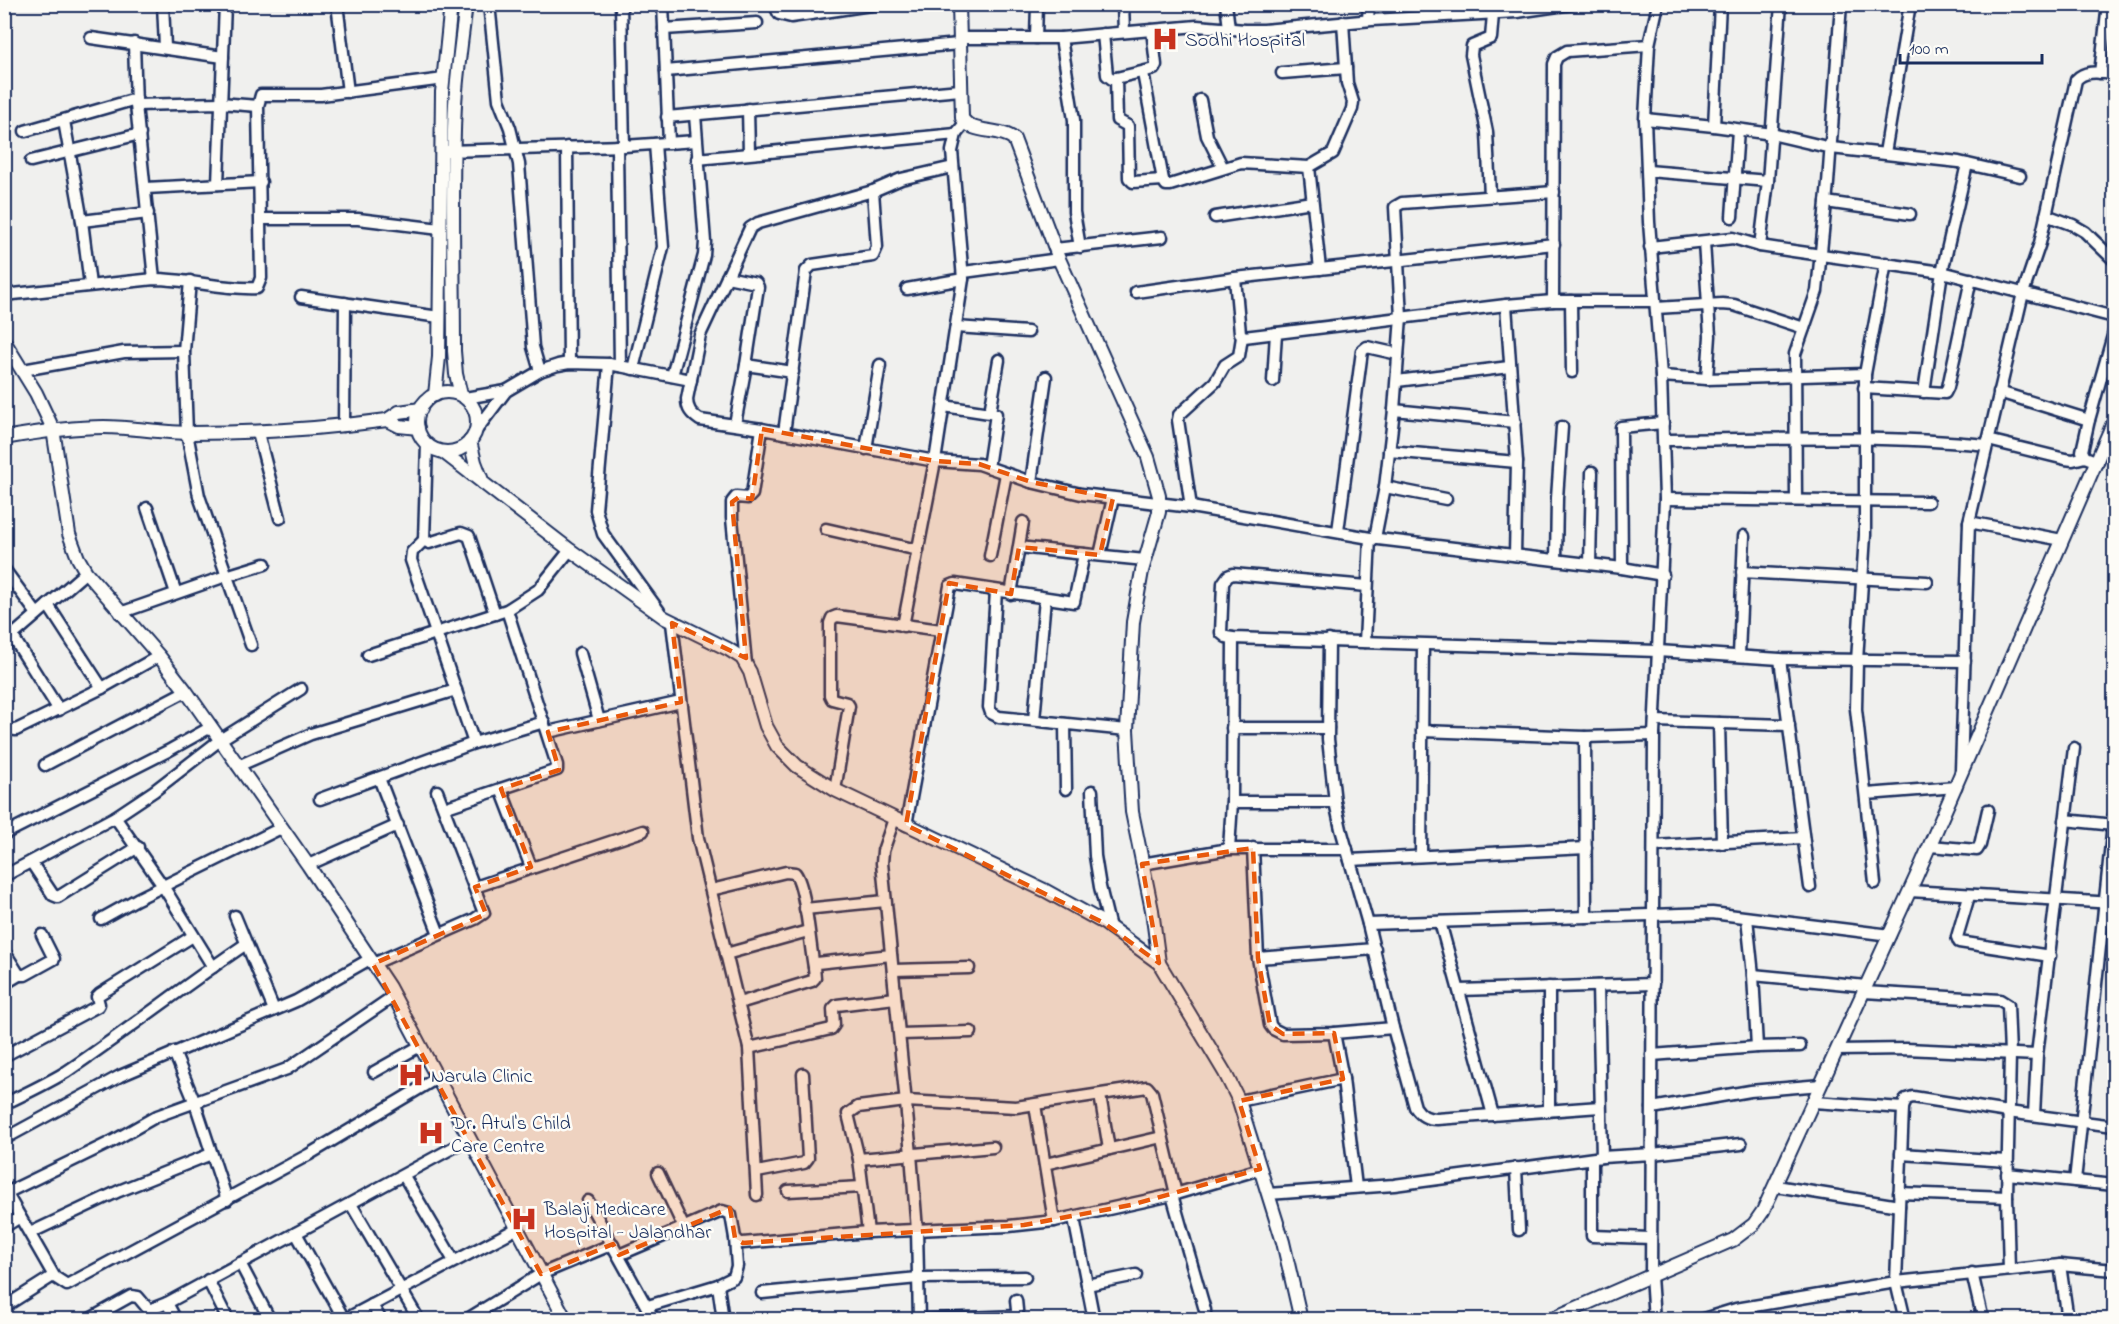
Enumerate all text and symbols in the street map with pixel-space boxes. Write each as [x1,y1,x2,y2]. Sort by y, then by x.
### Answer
hospital icon: Sodhi Hospital [1150,24,1180,54]
place label: Sodhi Hospital [1185,27,1305,56]
scale bar [1900,27,2042,65]
text: 100 m [1909,37,1949,63]
hospital icon: Narula Clinic [396,1060,426,1090]
place label: Narula Clinic [431,1063,532,1092]
place label: Dr. Atul's Child Care Centre [450,1110,571,1162]
hospital icon: Dr. Atul's Child Care Centre [416,1118,446,1148]
place label: Balaji Medicare Hospital - Jalandhar [543,1196,712,1248]
hospital icon: Balaji Medicare Hospital - Jalandhar [509,1204,539,1234]

